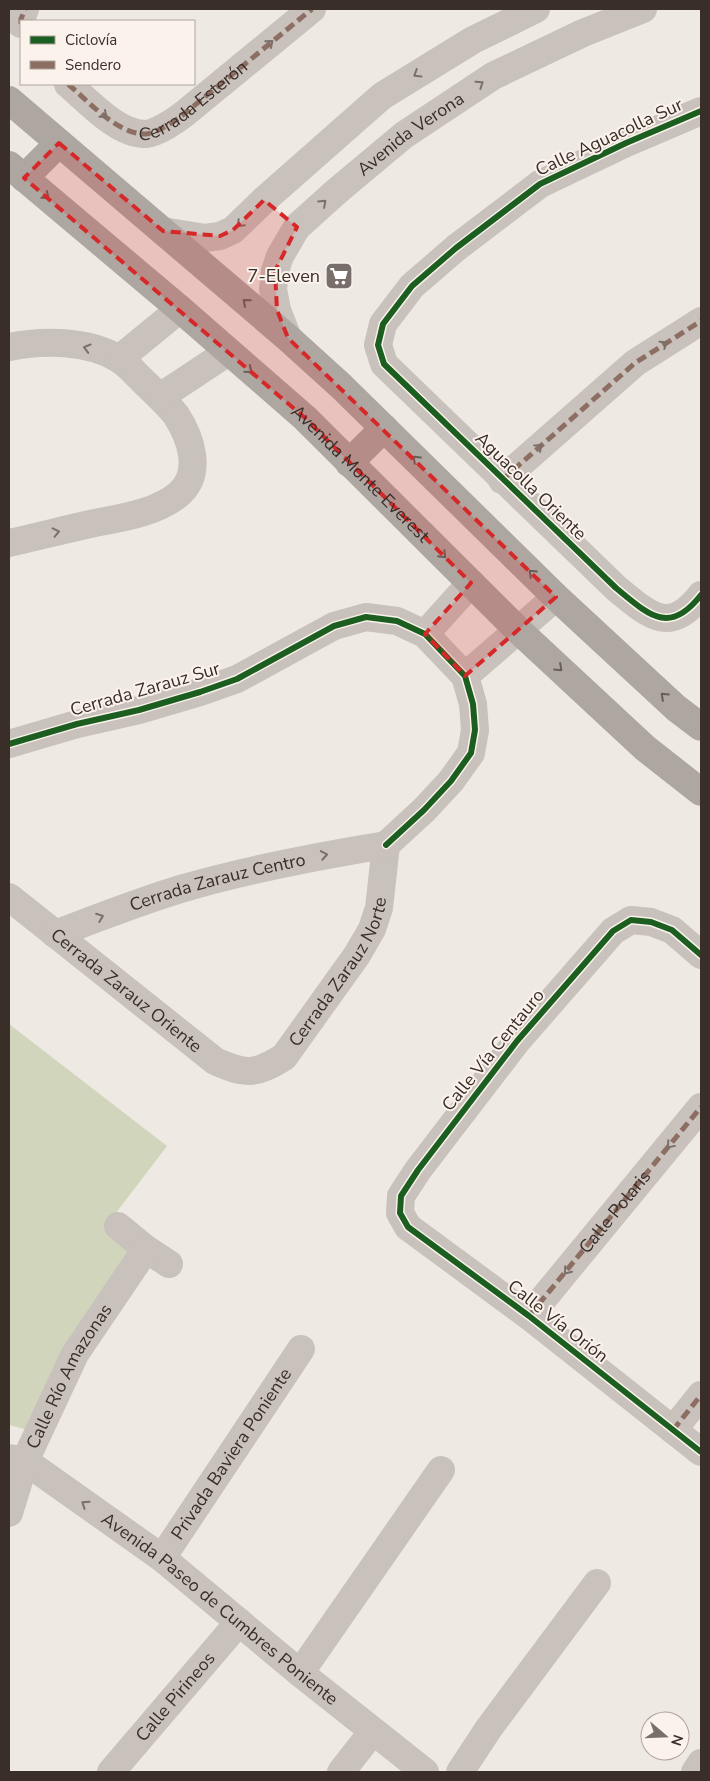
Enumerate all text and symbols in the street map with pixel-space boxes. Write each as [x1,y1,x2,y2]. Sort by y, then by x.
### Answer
legend [20,20,195,85]
text: Ciclovía [65,30,117,50]
one-way arrow [265,40,274,49]
text: Sendero [65,55,121,75]
street label: Cerrada Esterón [138,55,252,146]
one-way arrow [414,68,423,78]
one-way arrow [474,81,484,90]
street label: Avenida Verona [352,87,469,181]
street label: Calle Aguacolla Sur [531,92,687,182]
one-way arrow [99,109,108,118]
one-way arrow [40,191,49,199]
one-way arrow [317,200,326,209]
one-way arrow [237,218,246,227]
supermarket icon: 7-Eleven [324,261,354,291]
place label: 7-Eleven [247,264,320,288]
one-way arrow [242,298,251,307]
one-way arrow [659,341,668,351]
one-way arrow [84,343,92,353]
one-way arrow [243,365,252,373]
street label: Avenida Monte Everest [286,399,436,548]
street label: Aguacolla Oriente [470,427,592,545]
one-way arrow [533,444,542,453]
one-way arrow [413,456,422,465]
one-way arrow [52,527,61,538]
one-way arrow [437,549,446,558]
one-way arrow [529,570,538,579]
street label: Cerrada Zarauz Sur [67,656,223,722]
one-way arrow [554,662,563,671]
one-way arrow [660,693,669,702]
street label: Cerrada Zarauz Centro [126,848,307,917]
one-way arrow [320,850,329,860]
street label: Cerrada Zarauz Norte [283,896,392,1052]
one-way arrow [96,913,104,923]
street label: Cerrada Zarauz Oriente [46,923,207,1058]
street label: Calle Vía Centauro [436,984,550,1116]
one-way arrow [668,1139,676,1148]
street label: Calle Polaris [573,1165,656,1259]
one-way arrow [565,1265,573,1274]
street label: Calle Vía Orión [503,1274,613,1368]
street label: Calle Río Amazonas [20,1299,118,1453]
street label: Privada Baviera Poniente [165,1363,297,1544]
one-way arrow [81,1501,91,1510]
street label: Avenida Paseo de Cumbres Poniente [97,1507,343,1711]
street label: Calle Pirineos [130,1647,220,1747]
north arrow [640,1711,690,1761]
text: N [666,1732,688,1748]

